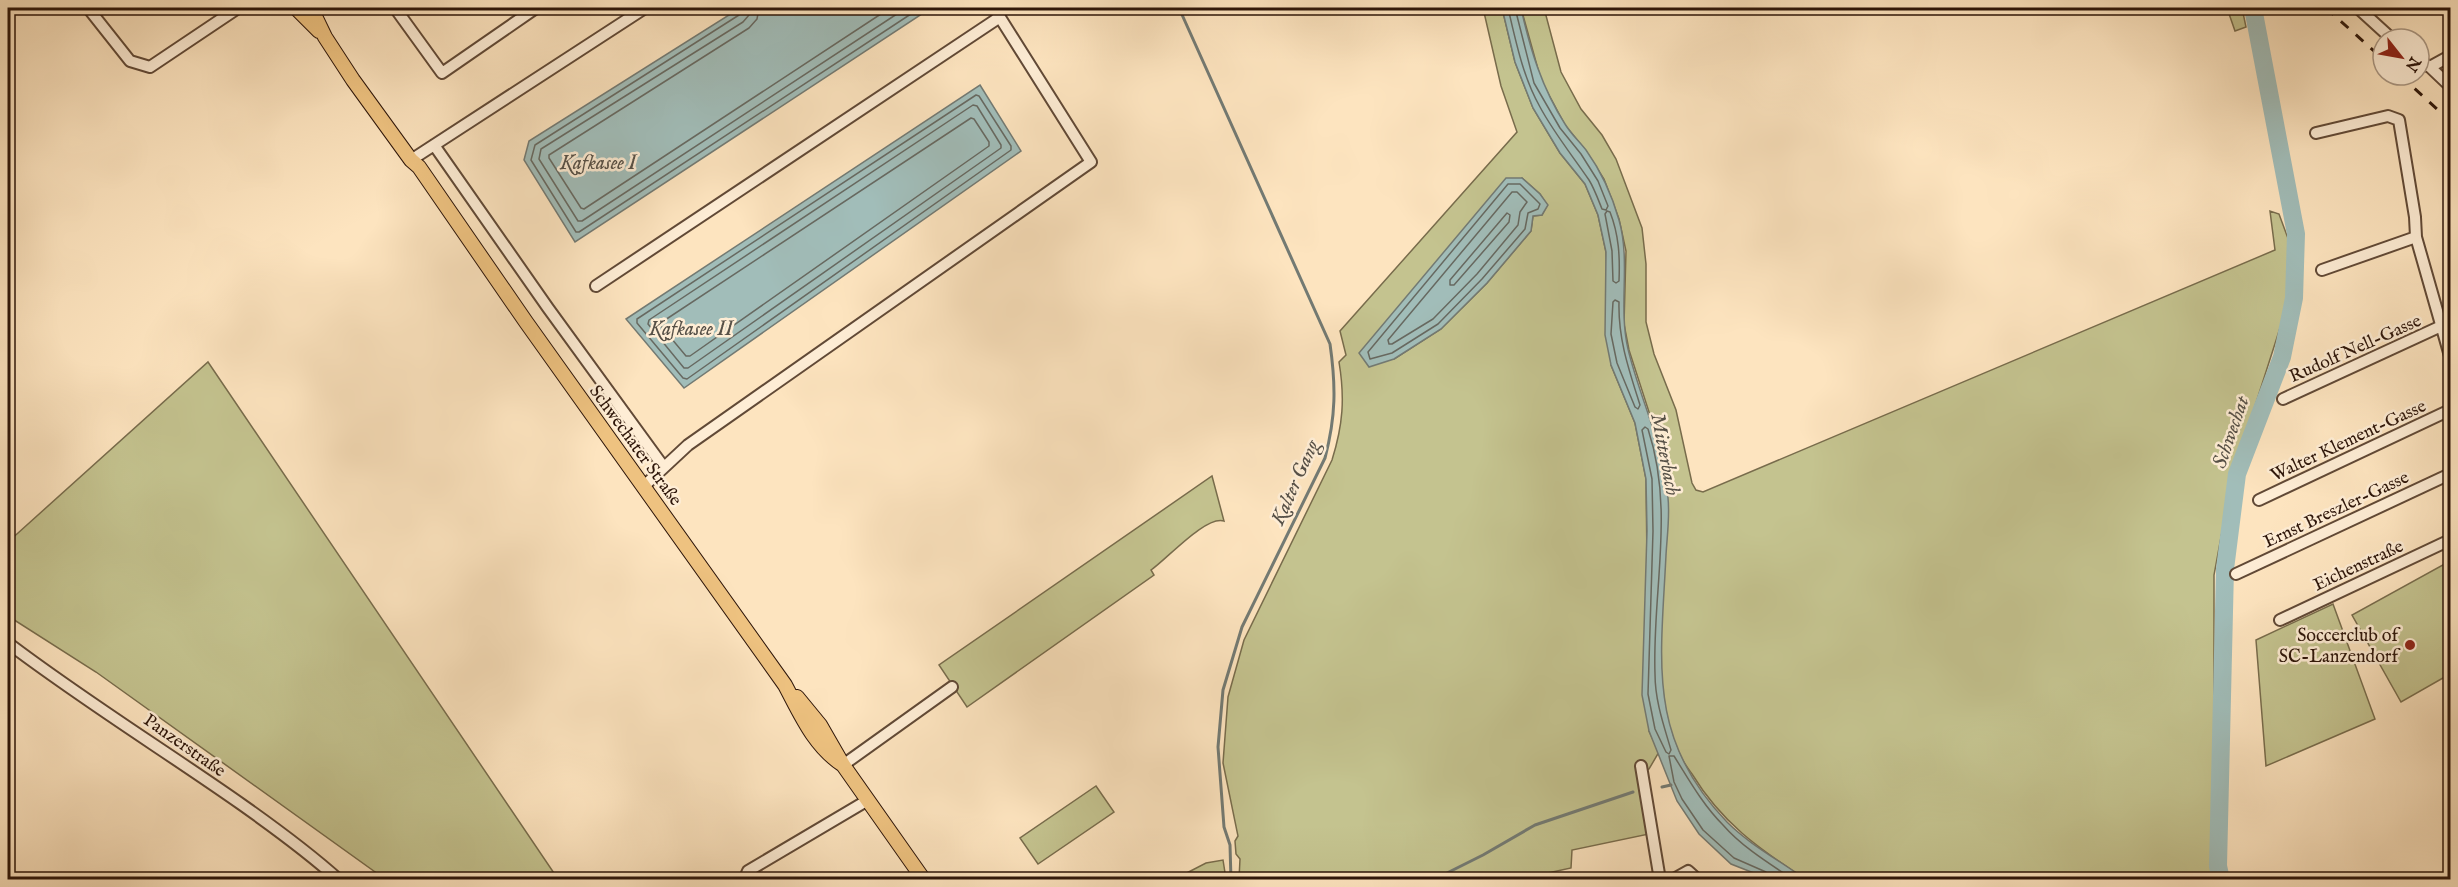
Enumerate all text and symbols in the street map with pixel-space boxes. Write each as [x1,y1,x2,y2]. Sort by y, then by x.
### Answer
north arrow [2371,27,2431,87]
text: N [2400,52,2425,75]
water label: Kafkasee I [559,151,638,176]
street label: Rudolf Nell-Gasse [2286,310,2425,389]
water label: Kafkasee II [648,317,735,342]
street label: Schwechater Straße [583,381,686,511]
water label: Schwechat [2207,392,2256,472]
street label: Walter Klement-Gasse [2267,395,2430,487]
water label: Mitterbach [1644,411,1685,498]
water label: Kalter Gang [1265,435,1327,530]
street label: Ernst Breszler-Gasse [2260,467,2413,554]
street label: Eichenstraße [2310,535,2407,597]
place label: Soccerclub of SC-Lanzendorf [2279,625,2401,669]
marker: Soccerclub of SC-Lanzendorf [2403,638,2417,652]
street label: Panzerstraße [139,709,230,783]

